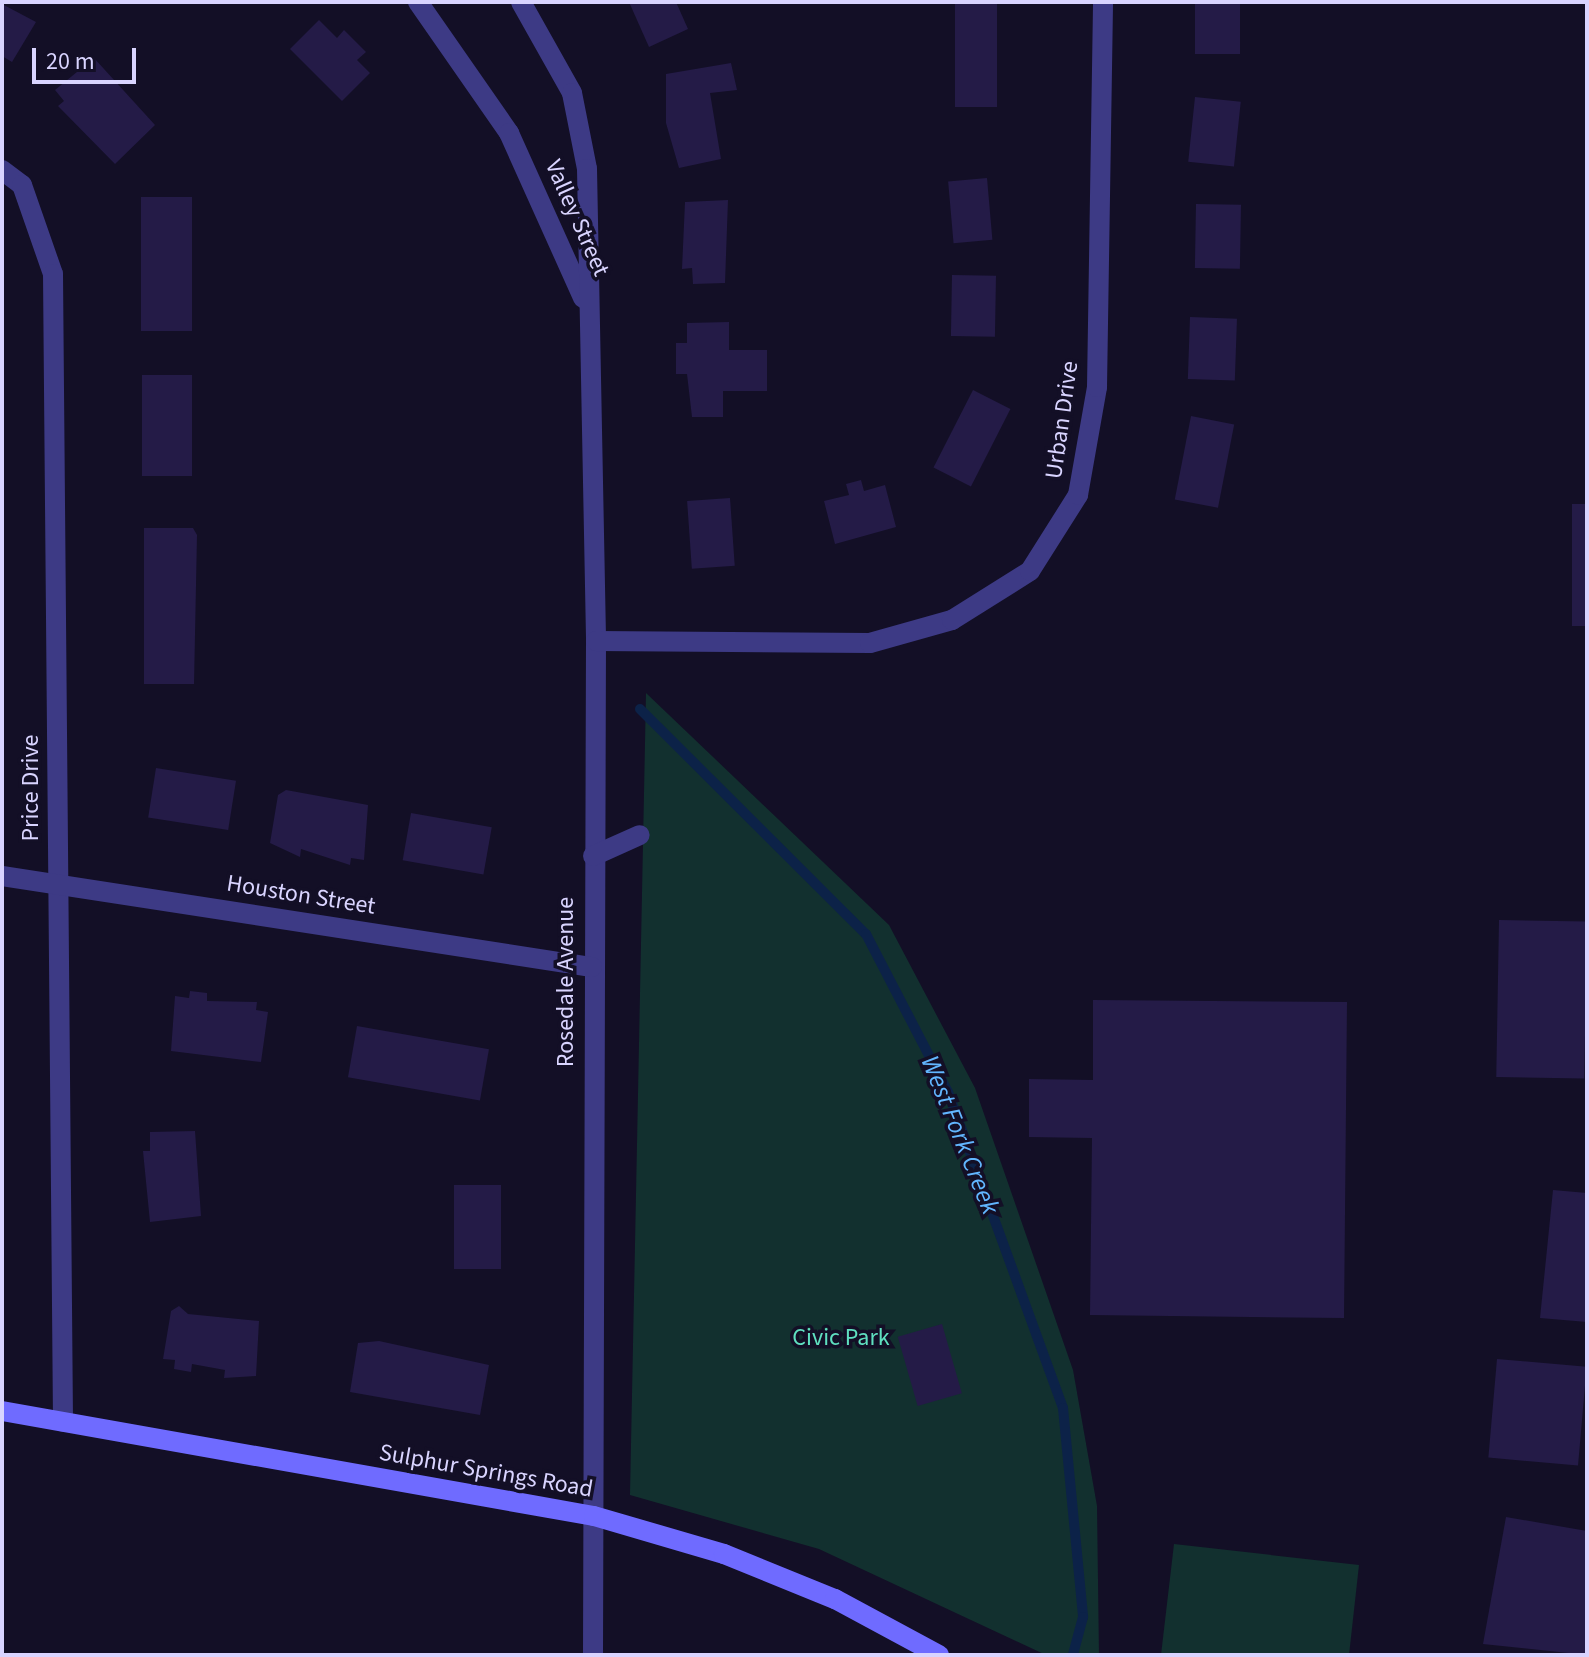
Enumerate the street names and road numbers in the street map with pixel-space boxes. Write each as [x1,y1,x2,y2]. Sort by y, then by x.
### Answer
street label: Valley Street [539,155,615,281]
street label: Urban Drive [1039,359,1085,481]
street label: Price Drive [17,735,45,841]
street label: Houston Street [225,869,377,921]
street label: Rosedale Avenue [552,897,580,1067]
street label: Sulphur Springs Road [377,1438,595,1504]

